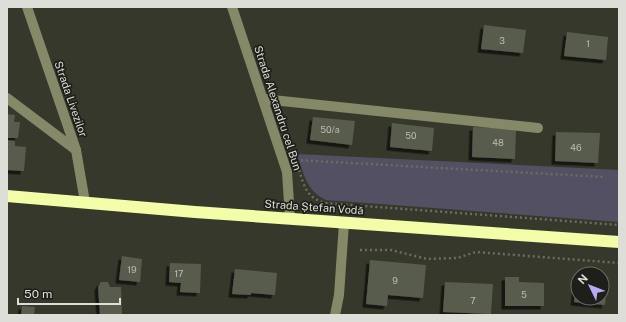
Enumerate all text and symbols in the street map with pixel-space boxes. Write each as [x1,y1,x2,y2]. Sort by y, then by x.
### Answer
house number: 3 [499,35,505,46]
house number: 1 [586,38,590,49]
street label: Strada Alexandru cel Bun [252,44,304,172]
street label: Strada Livezilor [52,60,90,138]
house number: 50/a [320,124,340,135]
house number: 50 [405,130,417,141]
house number: 48 [492,137,504,148]
house number: 46 [570,142,582,153]
street label: Strada Ștefan Vodă [264,198,364,216]
house number: 19 [127,264,137,275]
north arrow [570,266,610,306]
house number: 17 [174,268,184,279]
text: N [575,272,590,286]
house number: 9 [392,275,398,286]
scale bar [18,280,120,306]
text: 50 m [24,287,52,301]
house number: 5 [521,289,527,300]
house number: 7 [470,295,476,306]

